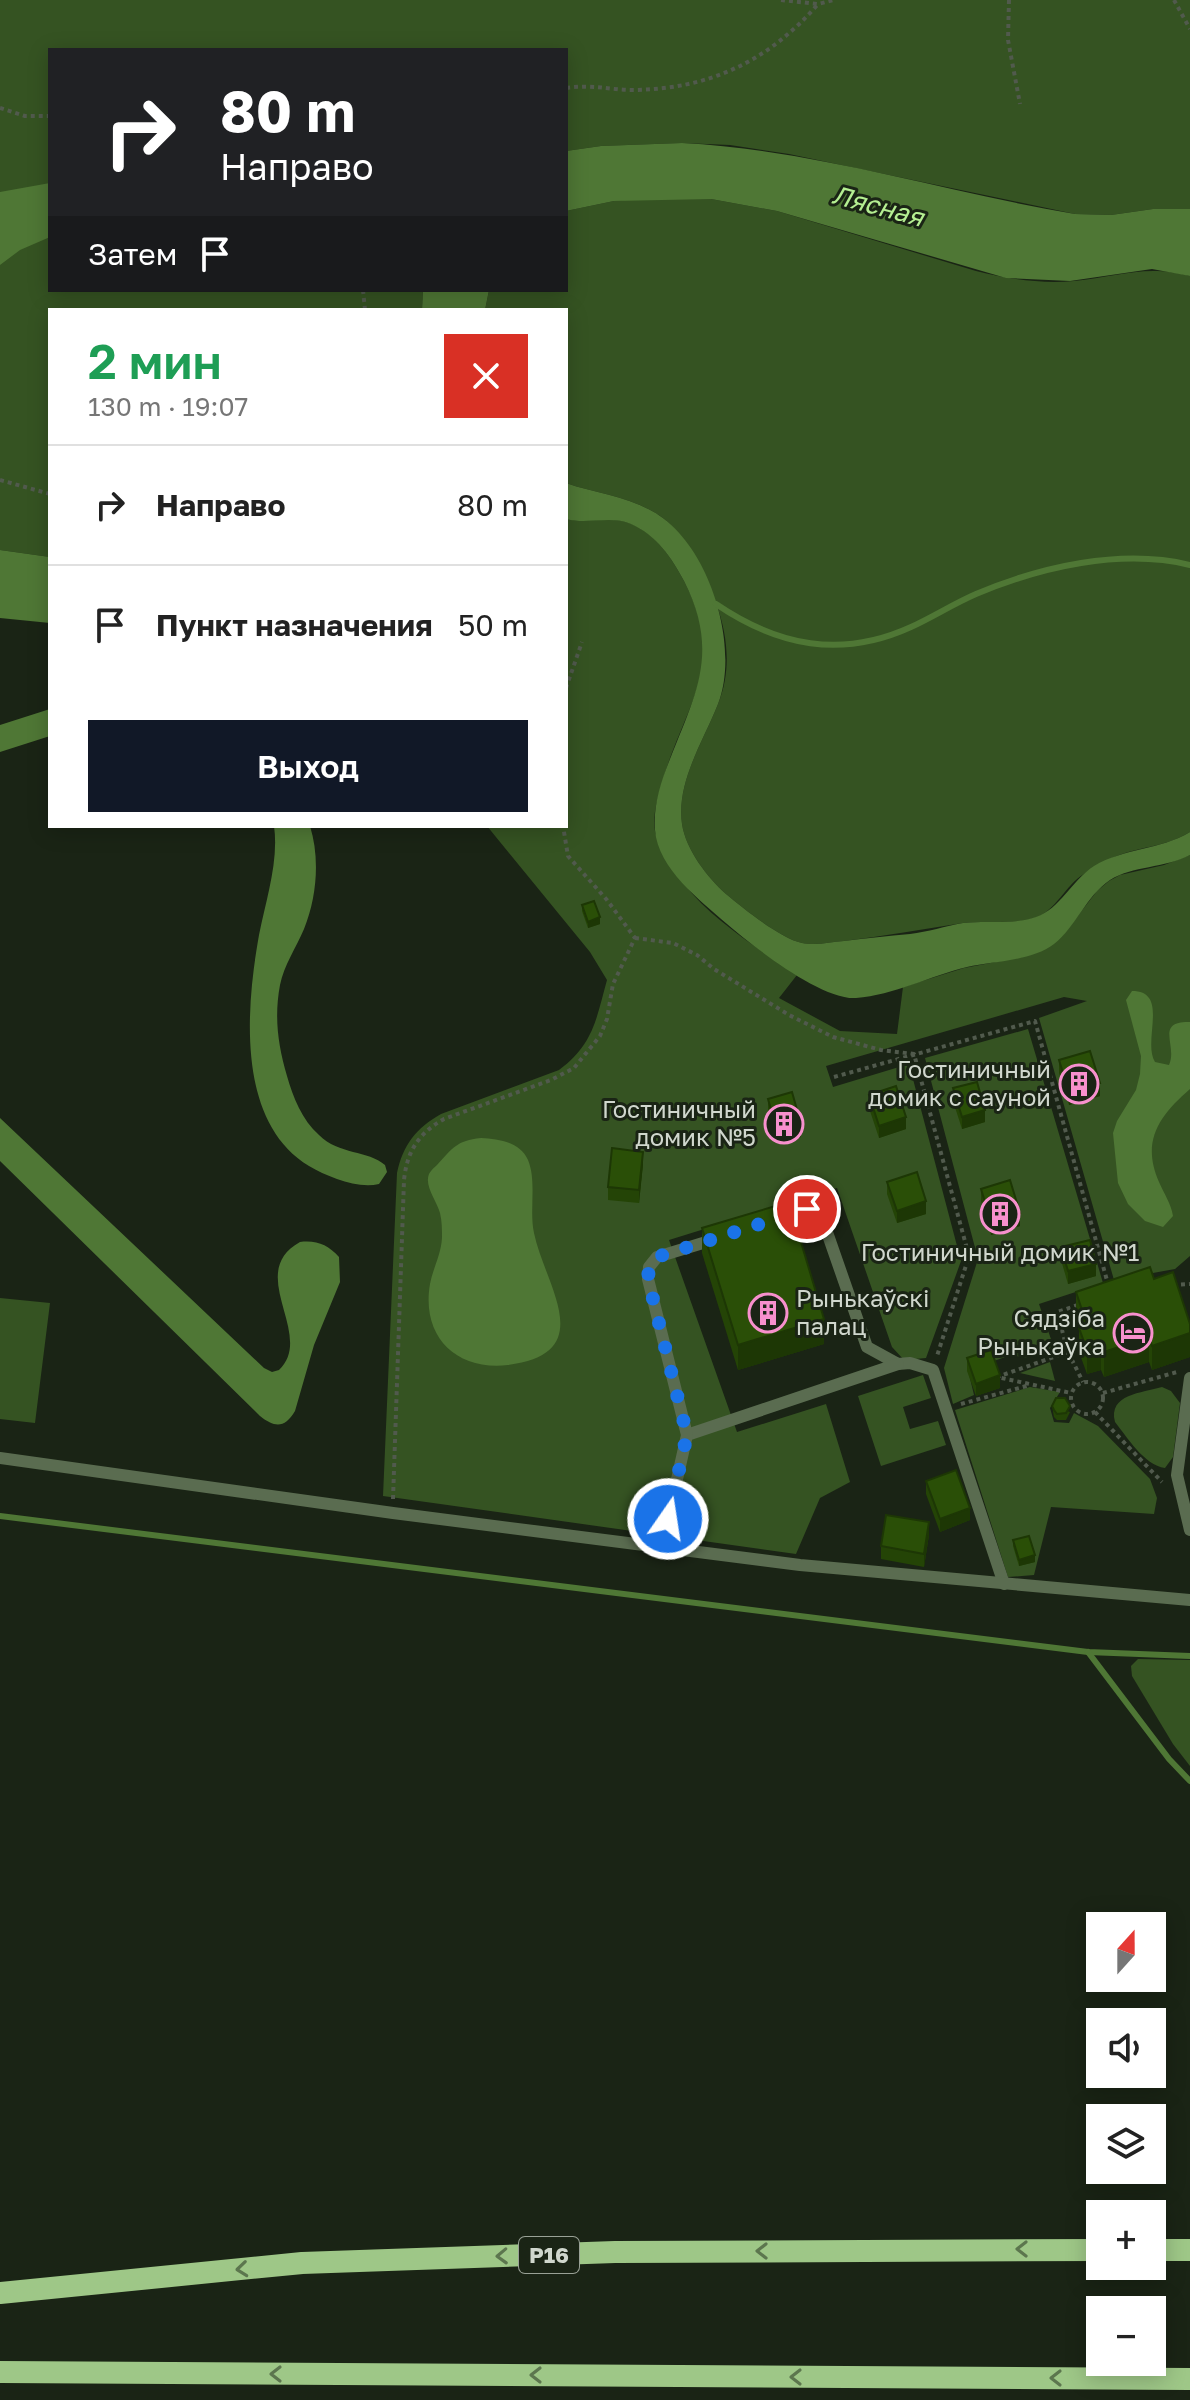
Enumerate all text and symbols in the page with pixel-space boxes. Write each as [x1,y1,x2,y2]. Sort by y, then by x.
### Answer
text: 80 m [220,77,355,144]
icon: right [88,80,192,184]
text: Направо [220,145,374,188]
water label: Лясная [829,179,929,233]
icon: arrive [193,232,237,276]
text: Затем [88,236,177,272]
text: 2 мин [88,332,222,390]
button: close [444,334,528,418]
text: 130 m · 19:07 [88,391,248,422]
icon: right [88,483,132,527]
text: Направо [156,487,285,523]
text: 80 m [457,487,528,523]
icon: arrive [88,603,132,647]
text: Пункт назначения [156,607,433,643]
text: 50 m [458,607,528,643]
button: Выход [88,720,528,812]
place label: Гостиничный домик с сауной [868,1054,1051,1111]
building icon: Гостиничный домик с сауной [1058,1063,1100,1105]
place label: Гостиничный домик №5 [602,1094,756,1151]
building icon: Гостиничный домик №5 [763,1103,805,1145]
pin [773,1175,841,1243]
icon: arrive [785,1187,829,1231]
building icon: Гостиничный домик №1 [979,1193,1021,1235]
place label: Гостиничный домик №1 [861,1237,1139,1266]
place label: Рынькаўскi палац [796,1283,929,1340]
building icon: Рынькаўскi палац [747,1292,789,1334]
place label: Сядзіба Рынькаўка [977,1303,1105,1360]
hotel icon: Сядзіба Рынькаўка [1112,1312,1154,1354]
position arrow [626,1477,710,1561]
north arrow [1086,1912,1166,1992]
map controls [1086,1912,1166,2376]
button: sound [1086,2008,1166,2088]
button: layers [1086,2104,1166,2184]
button: + [1086,2200,1166,2280]
road number: Р16 [519,2237,579,2273]
one-way arrow [1015,2240,1028,2258]
one-way arrow [755,2242,768,2260]
one-way arrow [495,2248,508,2265]
one-way arrow [236,2260,249,2277]
button: − [1086,2296,1166,2376]
one-way arrow [269,2365,282,2383]
one-way arrow [529,2366,542,2384]
one-way arrow [789,2368,802,2386]
one-way arrow [1049,2370,1062,2387]

